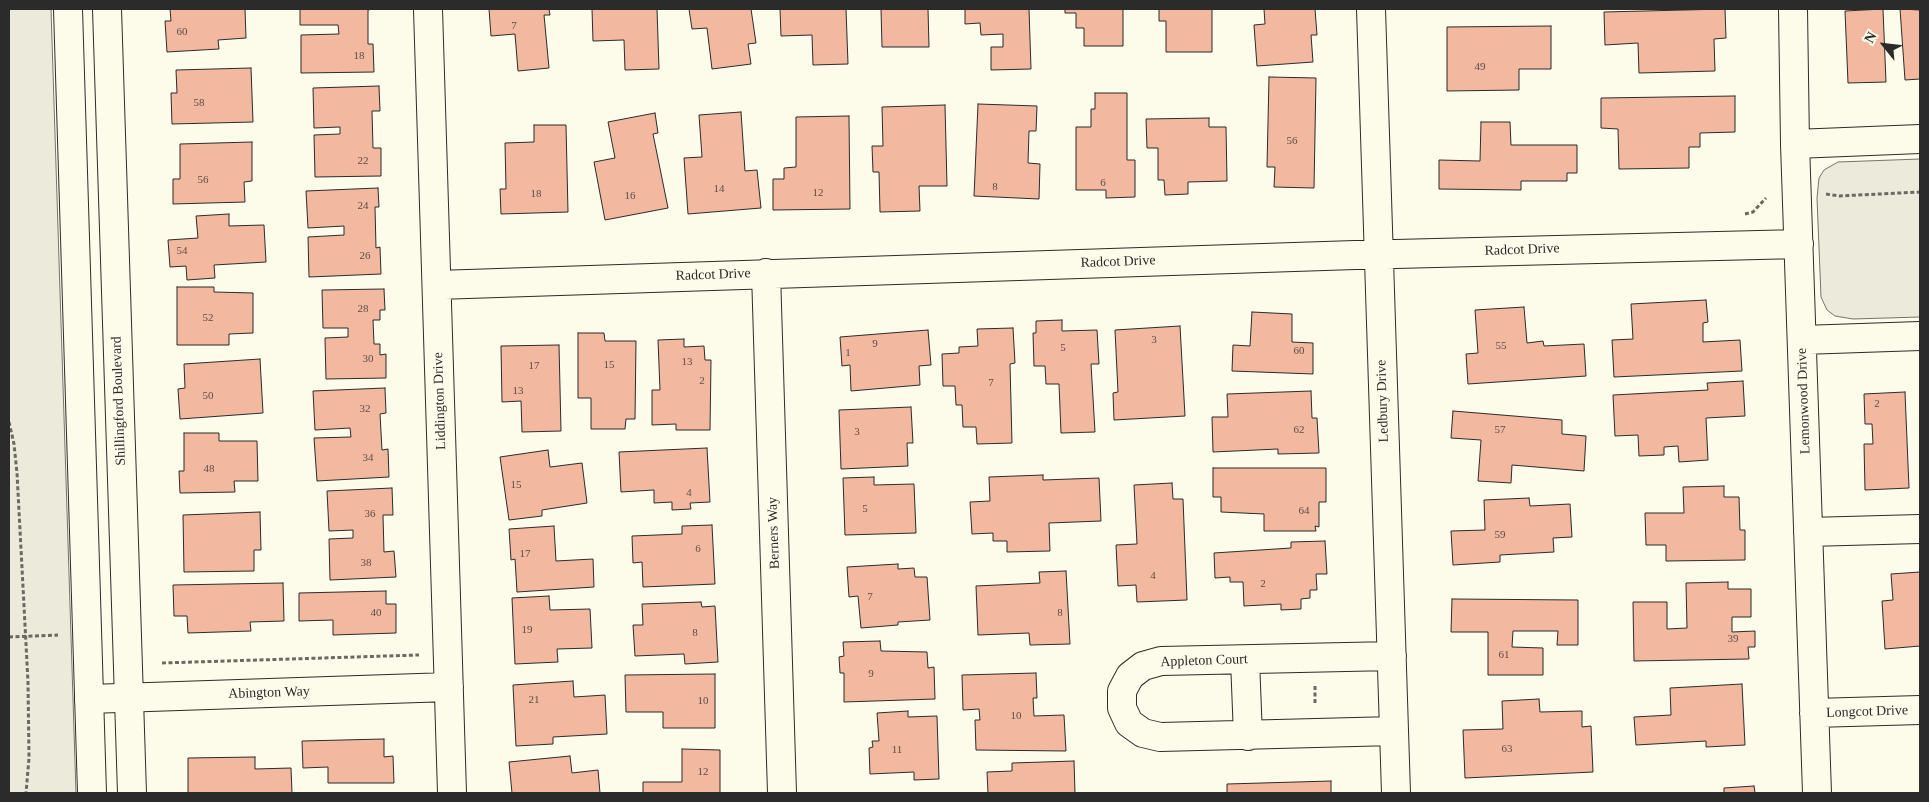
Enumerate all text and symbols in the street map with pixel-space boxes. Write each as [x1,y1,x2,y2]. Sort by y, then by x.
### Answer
house number: 7 [511,19,517,33]
north arrow [1859,20,1909,70]
house number: 60 [176,25,188,39]
text: N [1861,29,1879,46]
house number: 18 [354,49,364,63]
house number: 49 [1474,60,1486,74]
house number: 58 [193,96,204,110]
house number: 56 [1286,134,1298,148]
house number: 22 [358,154,368,168]
house number: 56 [198,173,208,187]
house number: 6 [1100,176,1106,190]
house number: 8 [992,180,998,194]
house number: 14 [714,182,724,196]
house number: 12 [812,186,824,200]
house number: 18 [530,187,542,201]
house number: 16 [624,189,636,203]
house number: 24 [358,199,368,213]
street label: Radcot Drive [1484,240,1560,260]
house number: 54 [176,244,188,258]
house number: 26 [360,249,370,263]
street label: Radcot Drive [1080,252,1156,272]
street label: Radcot Drive [675,265,751,285]
house number: 28 [358,302,368,316]
house number: 52 [202,311,214,325]
house number: 3 [1151,333,1157,347]
street label: Shillingford Boulevard [108,336,130,466]
house number: 9 [872,337,878,351]
house number: 55 [1495,339,1506,353]
house number: 5 [1060,341,1066,355]
house number: 60 [1294,344,1305,358]
house number: 1 [845,346,851,360]
street label: Lemonwood Drive [1794,348,1814,454]
house number: 30 [362,352,373,366]
street label: Liddington Drive [430,352,450,450]
house number: 13 [682,355,692,369]
house number: 15 [604,358,614,372]
house number: 17 [528,359,540,373]
street label: Ledbury Drive [1373,359,1393,443]
house number: 2 [699,374,705,388]
house number: 7 [988,376,994,390]
house number: 13 [512,384,524,398]
house number: 50 [202,389,214,403]
house number: 2 [1874,397,1880,411]
house number: 32 [360,402,370,416]
house number: 62 [1294,423,1305,437]
house number: 57 [1494,423,1506,437]
house number: 3 [854,425,860,439]
house number: 34 [362,451,373,465]
house number: 48 [203,462,214,476]
house number: 15 [511,478,522,492]
house number: 4 [686,486,692,500]
street label: Berners Way [764,497,784,569]
house number: 5 [862,502,868,516]
house number: 64 [1298,504,1310,518]
house number: 36 [364,507,376,521]
house number: 59 [1494,528,1506,542]
house number: 6 [695,542,701,556]
house number: 17 [520,547,530,561]
house number: 38 [361,556,372,570]
house number: 4 [1150,569,1156,583]
house number: 2 [1260,577,1266,591]
house number: 7 [867,590,873,604]
house number: 40 [371,606,382,620]
house number: 8 [1057,606,1063,620]
house number: 19 [522,623,532,637]
house number: 8 [692,626,698,640]
house number: 39 [1728,632,1739,646]
house number: 61 [1498,648,1510,662]
street label: Appleton Court [1160,651,1248,671]
house number: 9 [868,667,874,681]
street label: Abington Way [228,683,310,703]
house number: 21 [528,693,540,707]
house number: 10 [698,694,708,708]
street label: Longcot Drive [1826,702,1908,722]
house number: 10 [1010,709,1021,723]
house number: 63 [1501,742,1512,756]
house number: 11 [892,743,902,757]
house number: 12 [698,765,708,779]

